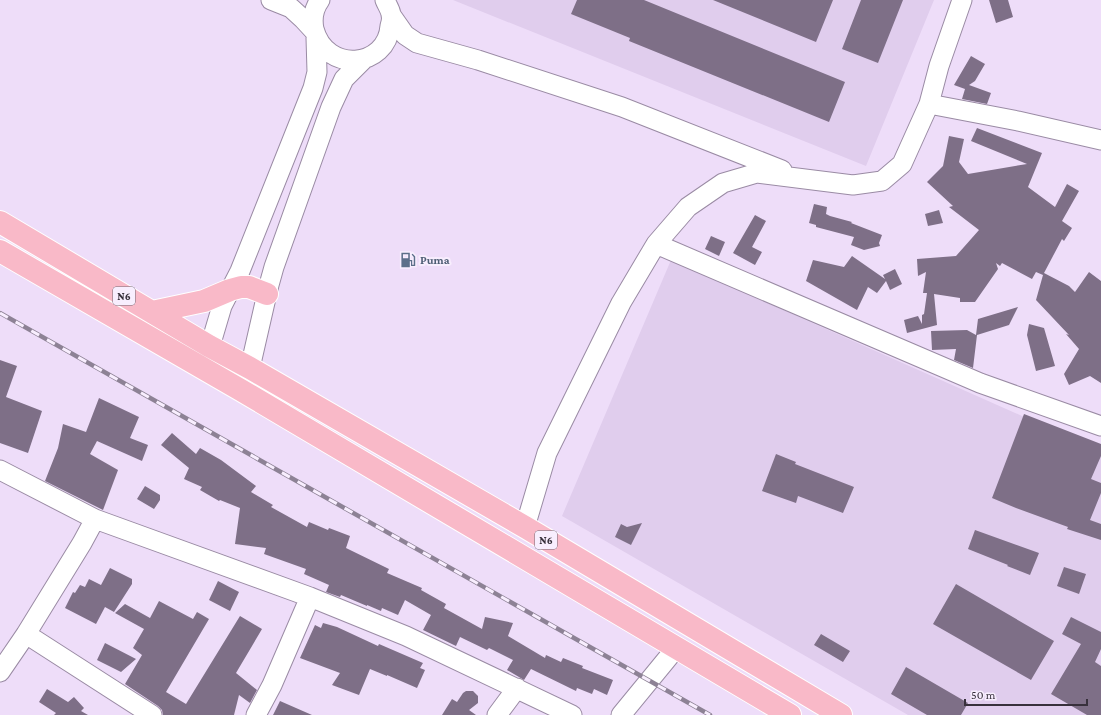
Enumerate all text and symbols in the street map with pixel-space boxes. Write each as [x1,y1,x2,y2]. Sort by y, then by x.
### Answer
fuel station icon: Puma [399,251,417,269]
place label: Puma [420,253,450,267]
road number: N6 [113,287,135,305]
road number: N6 [535,531,557,549]
scale bar [965,681,1087,707]
text: 50 m [971,688,996,702]

